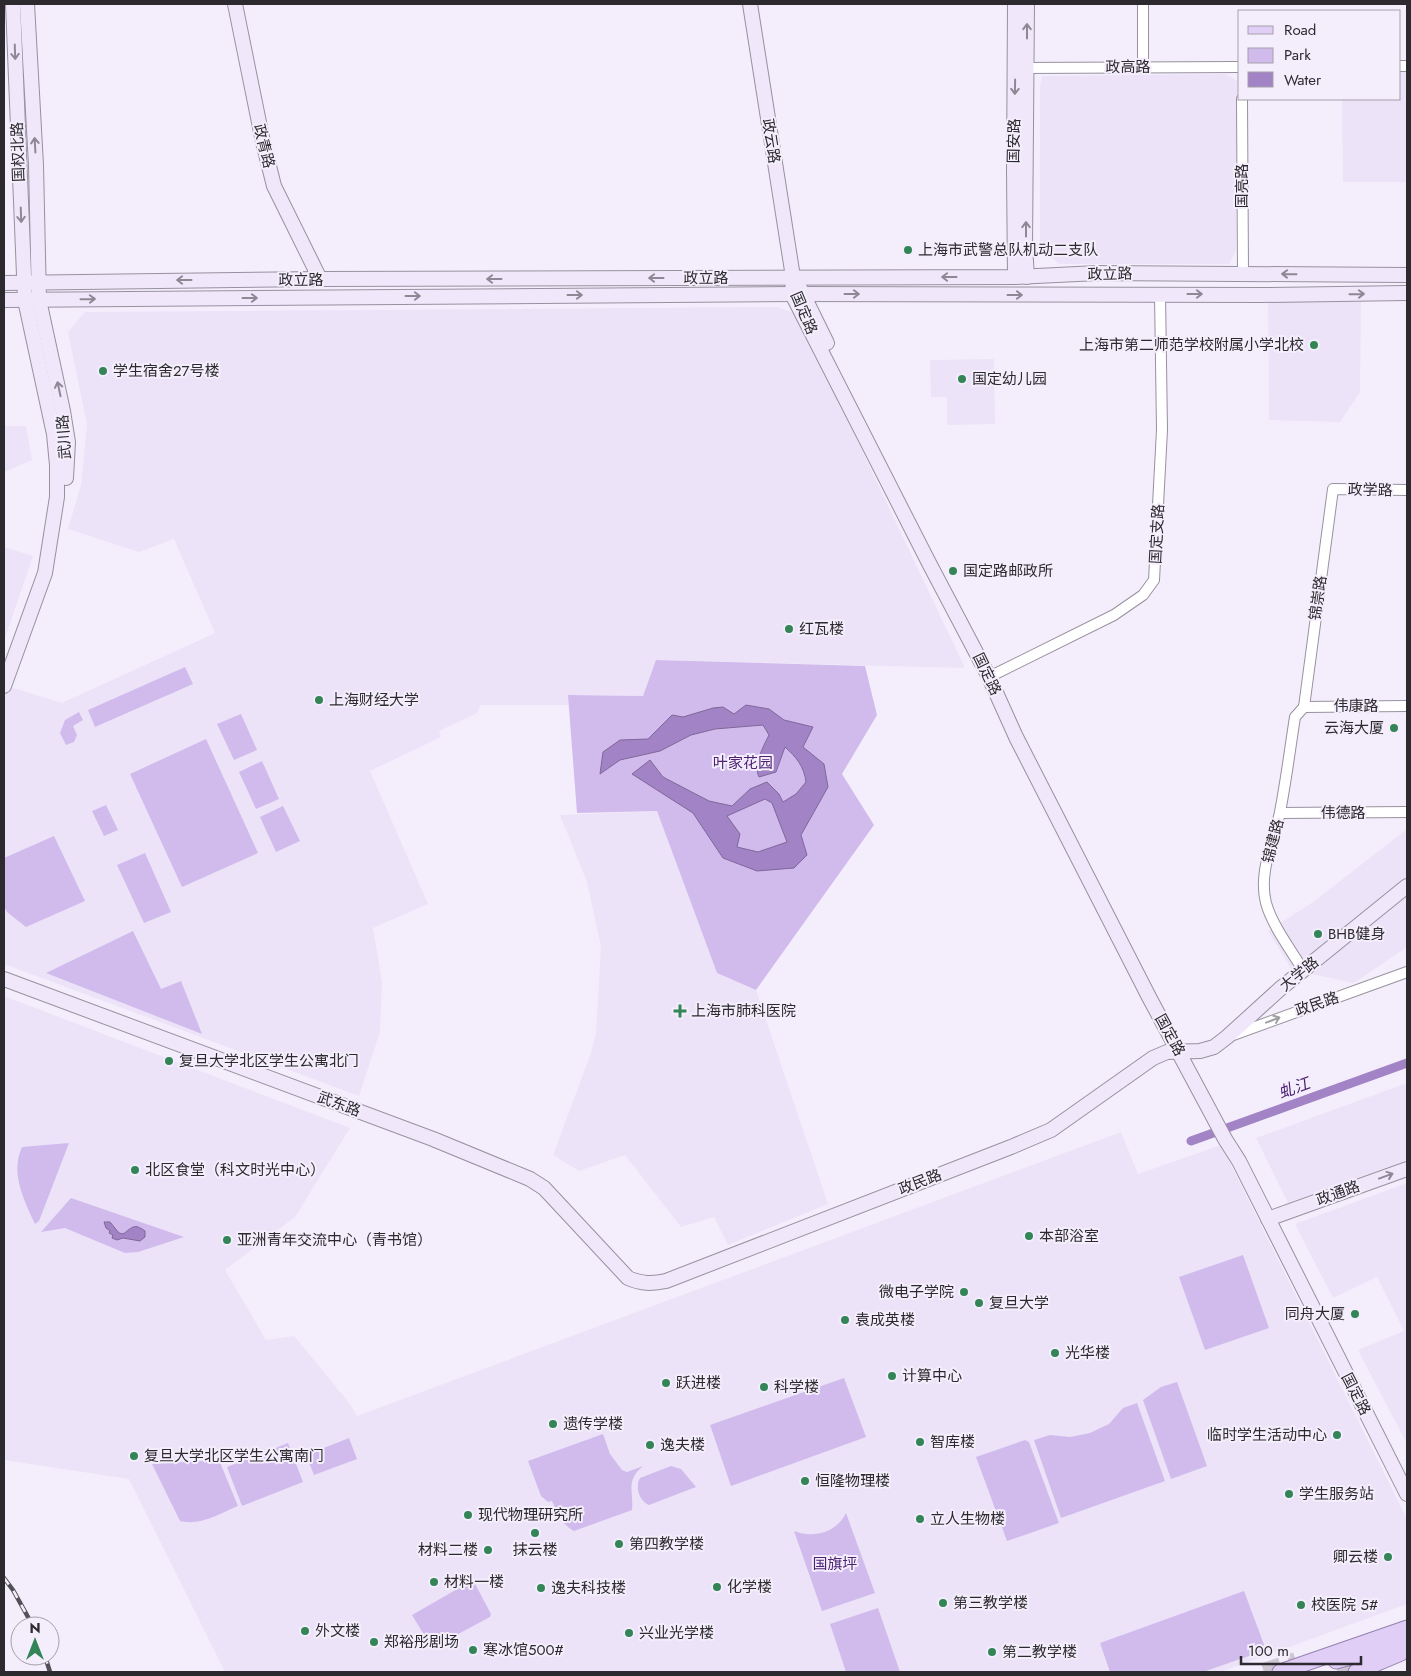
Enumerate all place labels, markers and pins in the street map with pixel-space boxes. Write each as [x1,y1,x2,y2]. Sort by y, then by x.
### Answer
place label: 上海市武警总队机动二支队 [918,239,1098,261]
marker: 上海市武警总队机动二支队 [902,244,914,256]
place label: 上海市第二师范学校附属小学北校 [1079,334,1304,356]
marker: 上海市第二师范学校附属小学北校 [1308,339,1320,351]
place label: 学生宿舍27号楼 [113,360,219,382]
marker: 学生宿舍27号楼 [97,365,109,377]
place label: 国定幼儿园 [972,368,1047,390]
marker: 国定幼儿园 [956,373,968,385]
place label: 国定路邮政所 [963,560,1053,582]
marker: 国定路邮政所 [947,565,959,577]
place label: 红瓦楼 [799,618,844,640]
marker: 红瓦楼 [783,623,795,635]
place label: 上海财经大学 [329,689,419,711]
marker: 上海财经大学 [313,694,325,706]
place label: 云海大厦 [1324,717,1384,739]
marker: 云海大厦 [1388,722,1400,734]
place label: BHB健身 [1328,923,1385,945]
marker: BHB健身 [1312,928,1324,940]
place label: 上海市肺科医院 [691,1000,796,1022]
marker: 上海市肺科医院 [673,1004,687,1018]
place label: 复旦大学北区学生公寓北门 [179,1050,359,1072]
marker: 复旦大学北区学生公寓北门 [163,1055,175,1067]
place label: 北区食堂（科文时光中心） [145,1159,325,1181]
marker: 北区食堂（科文时光中心） [129,1164,141,1176]
place label: 本部浴室 [1039,1225,1099,1247]
place label: 亚洲青年交流中心（青书馆） [237,1229,432,1251]
marker: 本部浴室 [1023,1230,1035,1242]
marker: 亚洲青年交流中心（青书馆） [221,1234,233,1246]
place label: 微电子学院 [879,1281,954,1303]
marker: 微电子学院 [958,1286,970,1298]
place label: 复旦大学 [989,1292,1049,1314]
marker: 复旦大学 [973,1297,985,1309]
place label: 同舟大厦 [1285,1303,1345,1325]
marker: 同舟大厦 [1349,1308,1361,1320]
place label: 袁成英楼 [855,1309,915,1331]
marker: 袁成英楼 [839,1314,851,1326]
place label: 光华楼 [1065,1342,1110,1364]
marker: 光华楼 [1049,1347,1061,1359]
place label: 计算中心 [902,1365,962,1387]
marker: 计算中心 [886,1370,898,1382]
place label: 跃进楼 [676,1372,721,1394]
place label: 科学楼 [774,1376,819,1398]
marker: 跃进楼 [660,1377,672,1389]
marker: 科学楼 [758,1381,770,1393]
place label: 遗传学楼 [563,1413,623,1435]
marker: 遗传学楼 [547,1418,559,1430]
place label: 临时学生活动中心 [1207,1424,1327,1446]
marker: 临时学生活动中心 [1331,1429,1343,1441]
place label: 智库楼 [930,1431,975,1453]
place label: 逸夫楼 [660,1434,705,1456]
marker: 智库楼 [914,1436,926,1448]
marker: 逸夫楼 [644,1439,656,1451]
place label: 复旦大学北区学生公寓南门 [144,1445,324,1467]
marker: 复旦大学北区学生公寓南门 [128,1450,140,1462]
place label: 恒隆物理楼 [815,1470,890,1492]
marker: 恒隆物理楼 [799,1475,811,1487]
place label: 学生服务站 [1299,1483,1374,1505]
marker: 学生服务站 [1283,1488,1295,1500]
place label: 现代物理研究所 [478,1504,583,1526]
place label: 立人生物楼 [930,1508,1005,1530]
marker: 现代物理研究所 [462,1509,474,1521]
marker: 立人生物楼 [914,1513,926,1525]
marker: 抹云楼 [529,1527,541,1539]
place label: 第四教学楼 [629,1533,704,1555]
marker: 第四教学楼 [613,1538,625,1550]
place label: 材料二楼 [418,1539,478,1561]
place label: 抹云楼 [512,1539,558,1561]
marker: 材料二楼 [482,1544,494,1556]
place label: 卿云楼 [1333,1546,1378,1568]
marker: 卿云楼 [1382,1551,1394,1563]
place label: 材料一楼 [444,1571,504,1593]
marker: 材料一楼 [428,1576,440,1588]
place label: 化学楼 [727,1576,772,1598]
place label: 逸夫科技楼 [551,1577,626,1599]
marker: 化学楼 [711,1581,723,1593]
marker: 逸夫科技楼 [535,1582,547,1594]
place label: 第三教学楼 [953,1592,1028,1614]
place label: 校医院 5# [1311,1594,1378,1616]
marker: 第三教学楼 [937,1597,949,1609]
marker: 校医院 5# [1295,1599,1307,1611]
place label: 外文楼 [315,1620,360,1642]
place label: 兴业光学楼 [639,1622,714,1644]
marker: 外文楼 [299,1625,311,1637]
marker: 兴业光学楼 [623,1627,635,1639]
place label: 郑裕彤剧场‌ [384,1631,459,1653]
marker: 郑裕彤剧场‌ [368,1636,380,1648]
place label: 寒冰馆500# [483,1639,564,1661]
place label: 第二教学楼 [1002,1641,1077,1663]
marker: 寒冰馆500# [467,1644,479,1656]
marker: 第二教学楼 [986,1646,998,1658]

